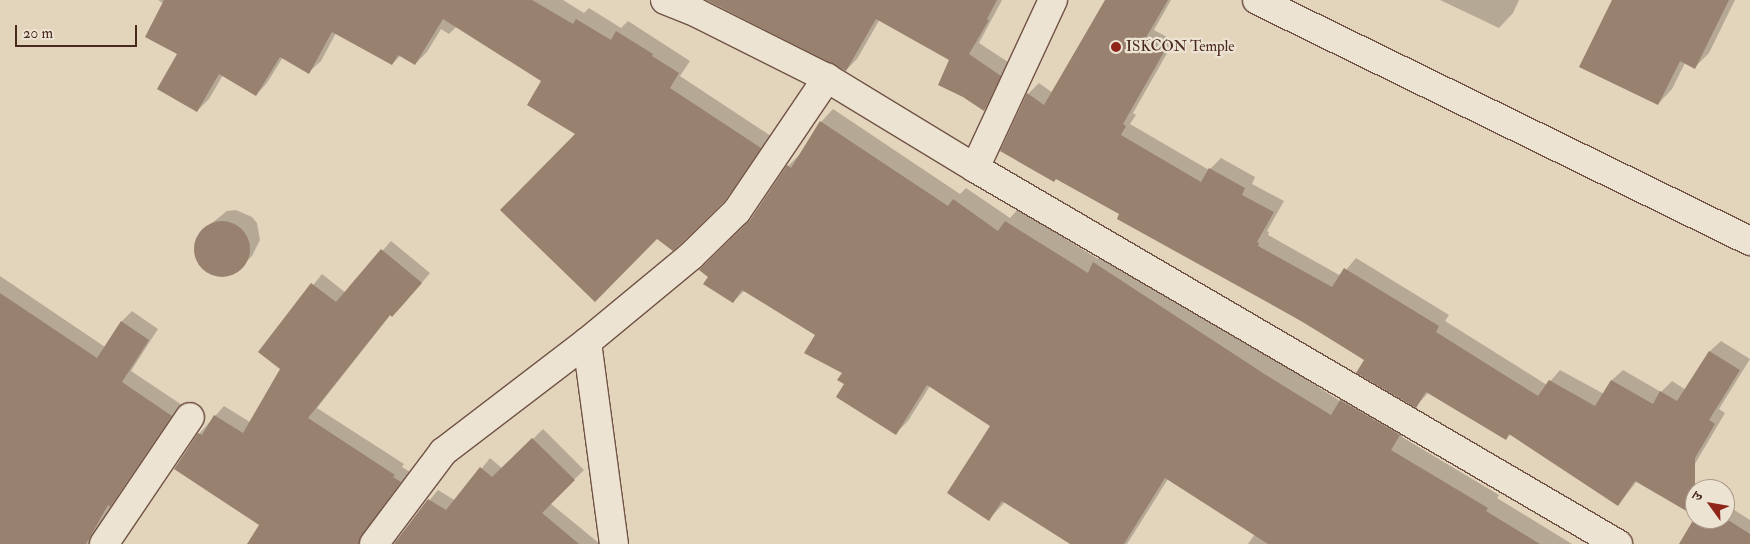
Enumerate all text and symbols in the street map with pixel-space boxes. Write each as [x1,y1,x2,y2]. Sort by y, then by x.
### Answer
scale bar [18,15,140,47]
text: 20 m [23,24,53,43]
place label: ISKCON Temple [1126,38,1235,56]
marker: ISKCON Temple [1110,41,1122,53]
north arrow [1685,479,1735,529]
text: उ [1689,489,1707,504]

